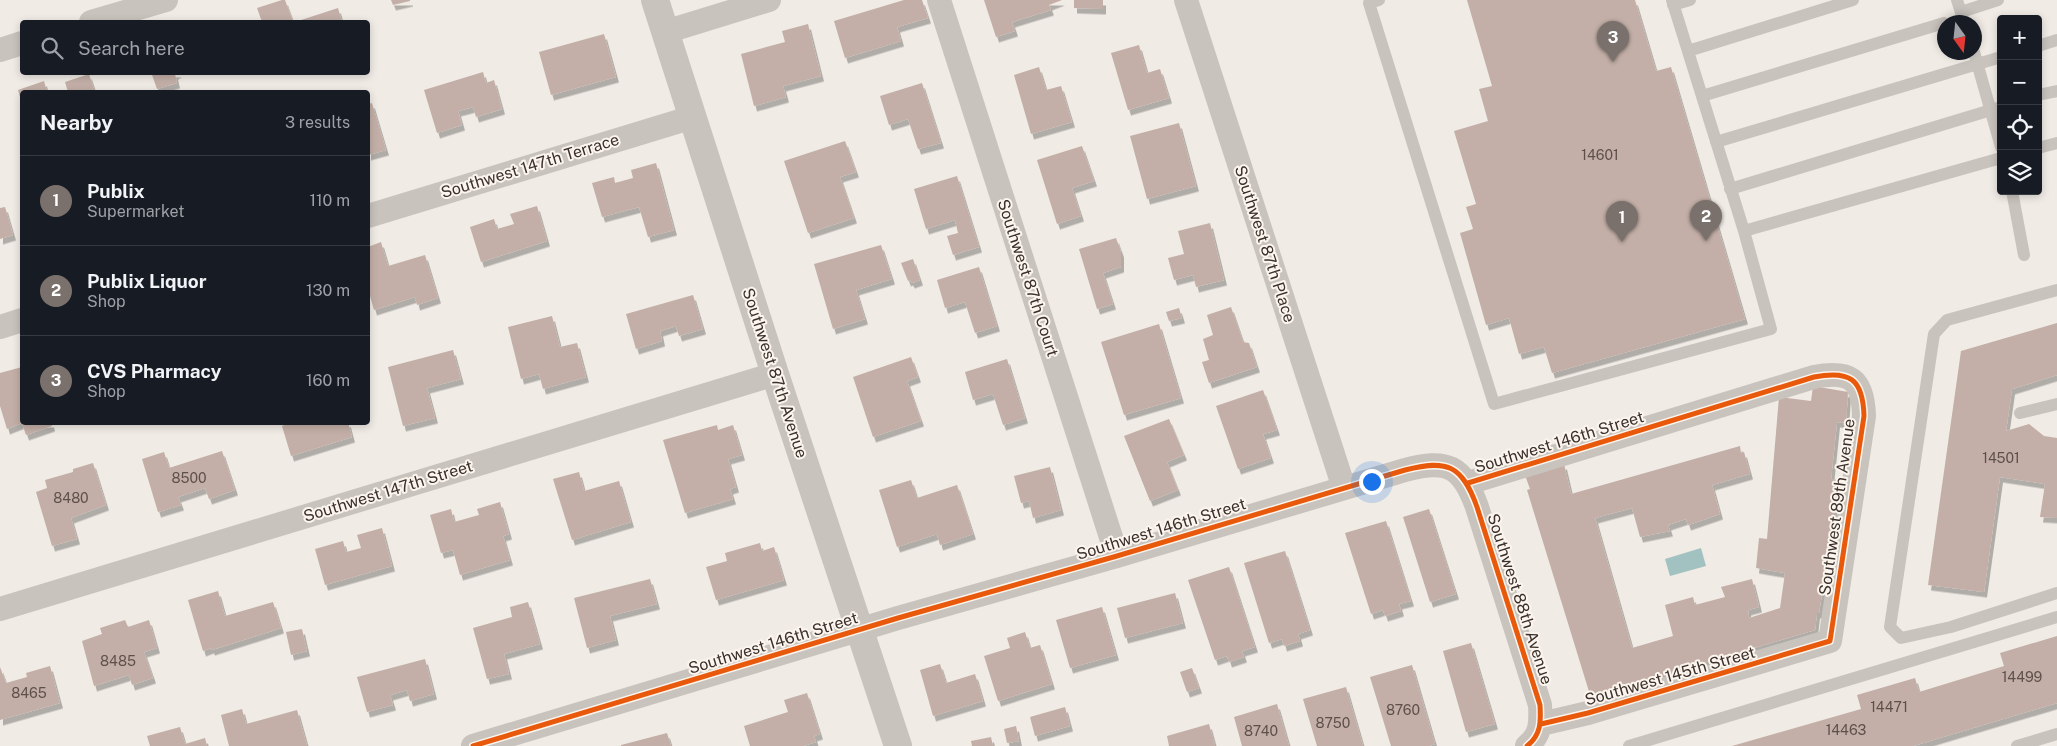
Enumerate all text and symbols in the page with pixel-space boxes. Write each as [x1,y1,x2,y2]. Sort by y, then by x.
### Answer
north arrow [1937,15,1982,60]
map controls [1997,15,2042,195]
button: + [1997,15,2042,60]
search box [20,20,370,75]
pin: 3 [1597,21,1629,62]
icon: search [38,34,66,62]
text: Search here [78,37,185,59]
button: − [1997,60,2042,105]
button: locate [1997,105,2042,150]
text: Nearby [40,110,113,135]
text: 3 results [285,113,350,132]
street label: Southwest 147th Terrace [439,130,621,202]
house number: 14601 [1581,147,1619,163]
button: layers [1997,150,2042,195]
street label: Southwest 87th Place [1231,163,1299,325]
text: Publix [87,180,145,202]
text: 1 [53,191,59,210]
text: 110 m [309,191,350,210]
street label: Southwest 87th Court [994,197,1062,359]
pin: 2 [1690,200,1722,241]
pin: 1 [1606,201,1638,242]
text: Supermarket [87,202,184,221]
text: Publix Liquor [87,270,207,292]
text: 2 [51,281,61,300]
text: 130 m [306,281,350,300]
street label: Southwest 87th Avenue [739,286,811,460]
text: Shop [87,292,126,311]
text: CVS Pharmacy [87,360,221,382]
text: 3 [51,371,61,390]
text: 160 m [306,371,350,390]
text: Shop [87,382,126,401]
street label: Southwest 146th Street [1472,407,1646,477]
street label: Southwest 89th Avenue [1815,417,1859,597]
house number: 14501 [1982,450,2020,466]
street label: Southwest 147th Street [301,456,475,526]
your location [1359,469,1385,495]
house number: 8500 [171,470,207,486]
house number: 8480 [53,490,89,506]
street label: Southwest 146th Street [1074,494,1248,564]
street label: Southwest 88th Avenue [1483,511,1557,687]
street label: Southwest 146th Street [686,608,860,678]
street label: Southwest 145th Street [1583,643,1757,709]
house number: 8485 [100,653,136,669]
house number: 14499 [2002,669,2043,685]
house number: 8465 [11,685,47,701]
house number: 14471 [1870,699,1908,715]
house number: 8760 [1386,702,1420,718]
house number: 8750 [1316,715,1350,731]
house number: 14463 [1826,722,1867,738]
house number: 8740 [1244,723,1278,739]

